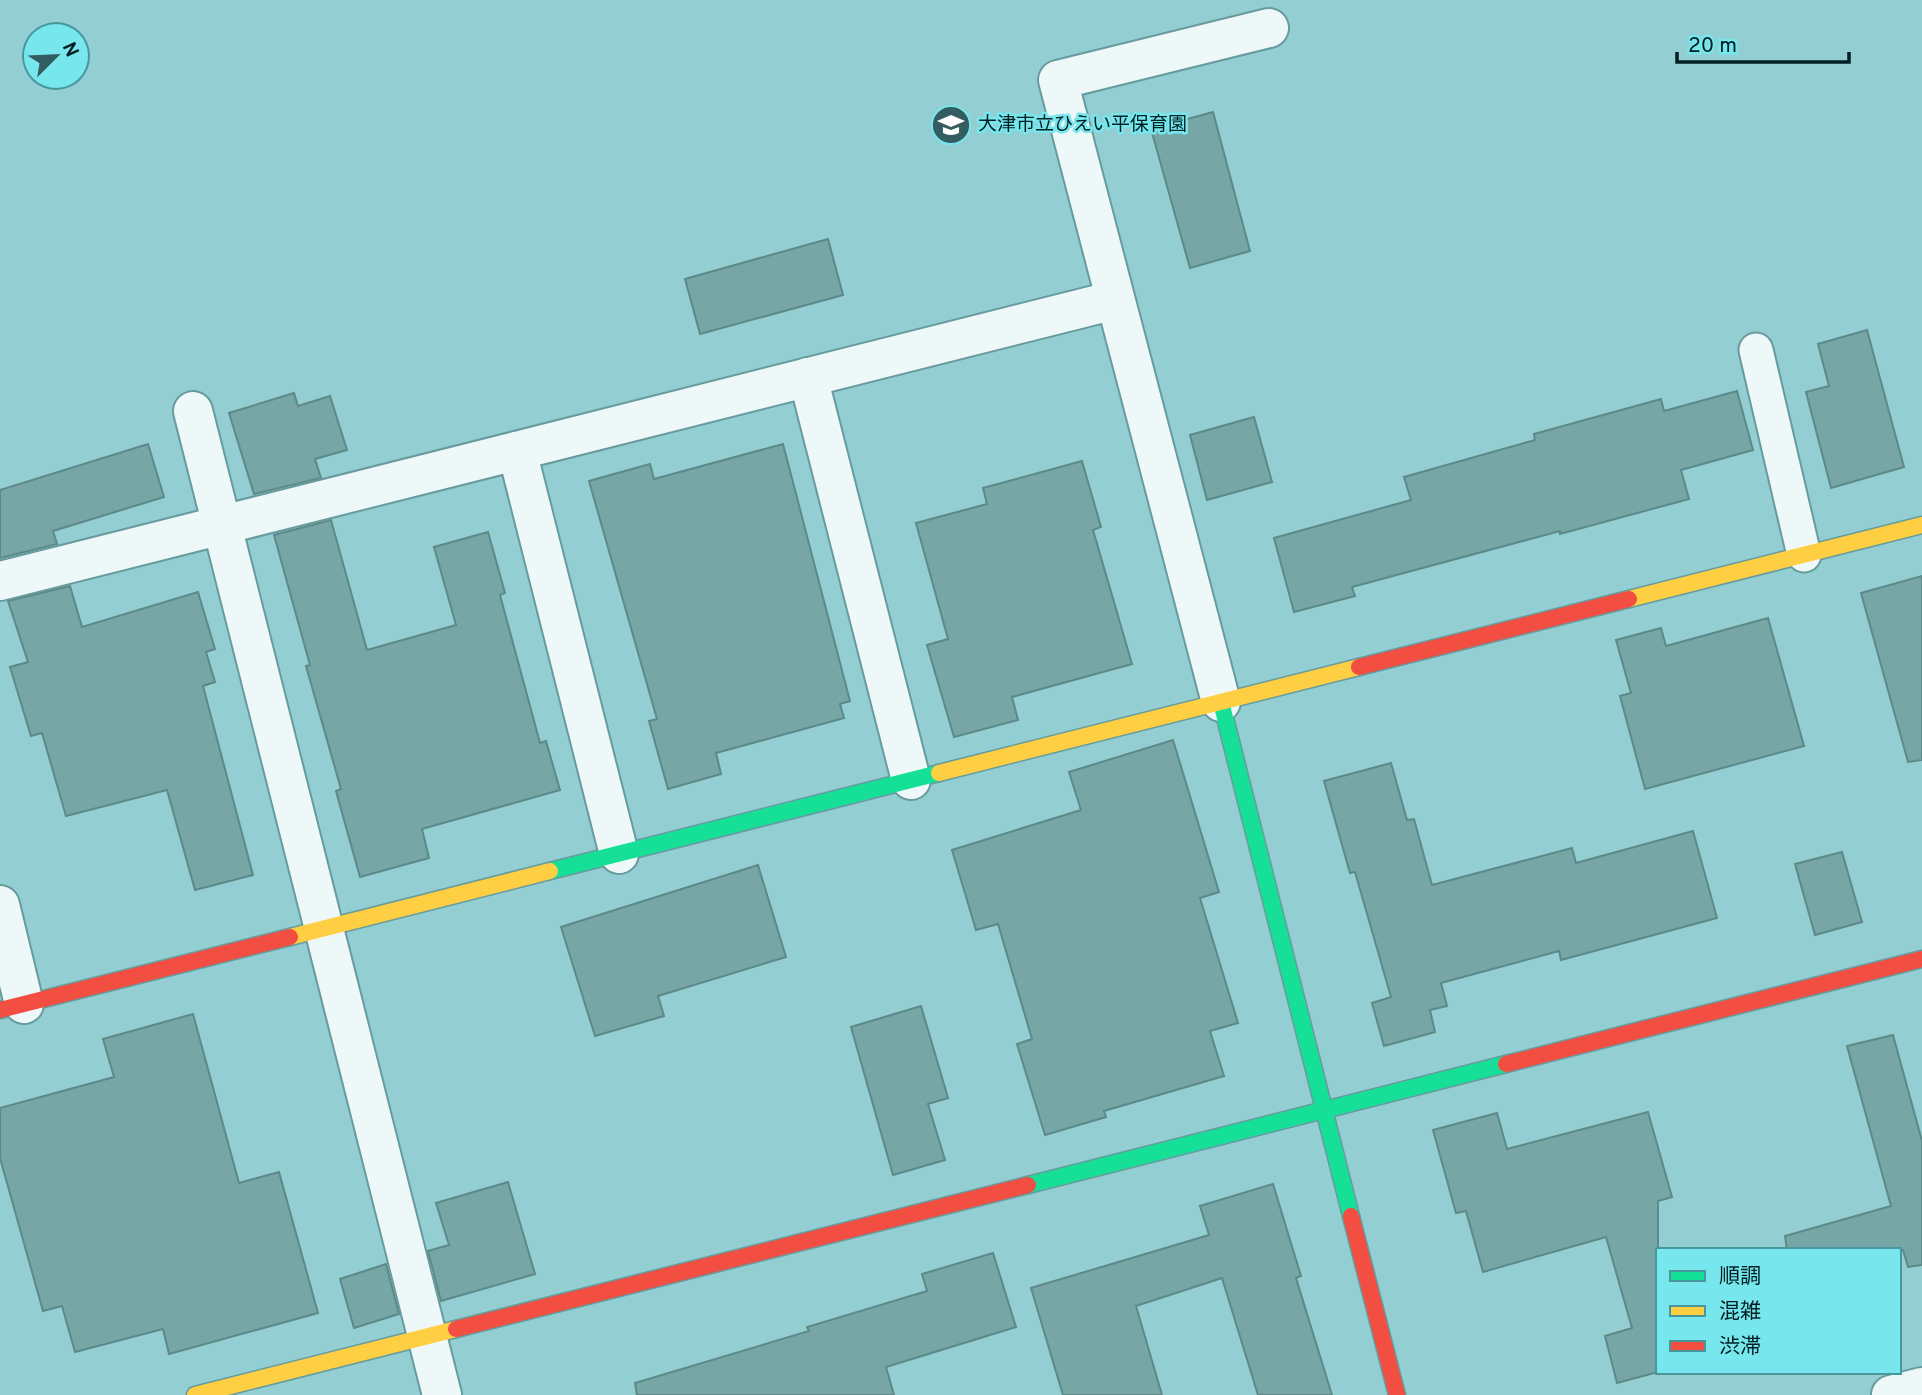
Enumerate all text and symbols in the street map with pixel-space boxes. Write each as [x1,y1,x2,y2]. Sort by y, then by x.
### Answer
north arrow [21,21,91,91]
scale bar [1677,21,1848,65]
text: 20 m [1688,33,1737,60]
text: N [56,39,83,61]
school or university icon: 大津市立ひえい平保育園 [930,104,972,146]
place label: 大津市立ひえい平保育園 [978,113,1187,137]
legend [1656,1248,1901,1374]
text: 順調 [1719,1264,1761,1291]
text: 混雑 [1719,1299,1761,1326]
text: 渋滞 [1719,1334,1761,1361]

